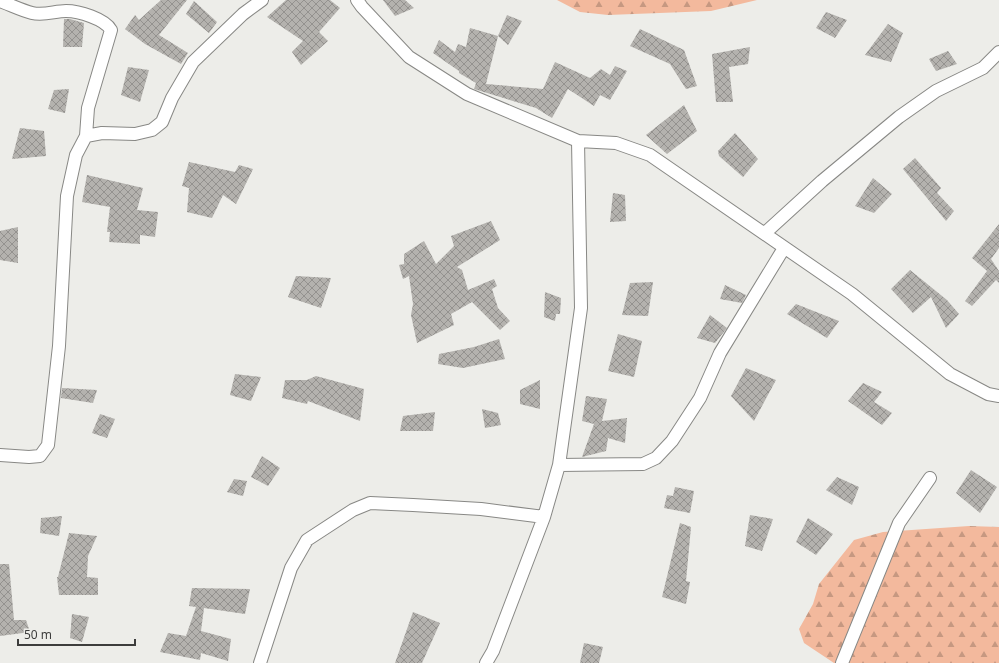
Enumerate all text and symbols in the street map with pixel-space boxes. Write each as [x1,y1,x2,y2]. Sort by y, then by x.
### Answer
scale bar [18,621,135,647]
text: 50 m [24,626,52,643]

